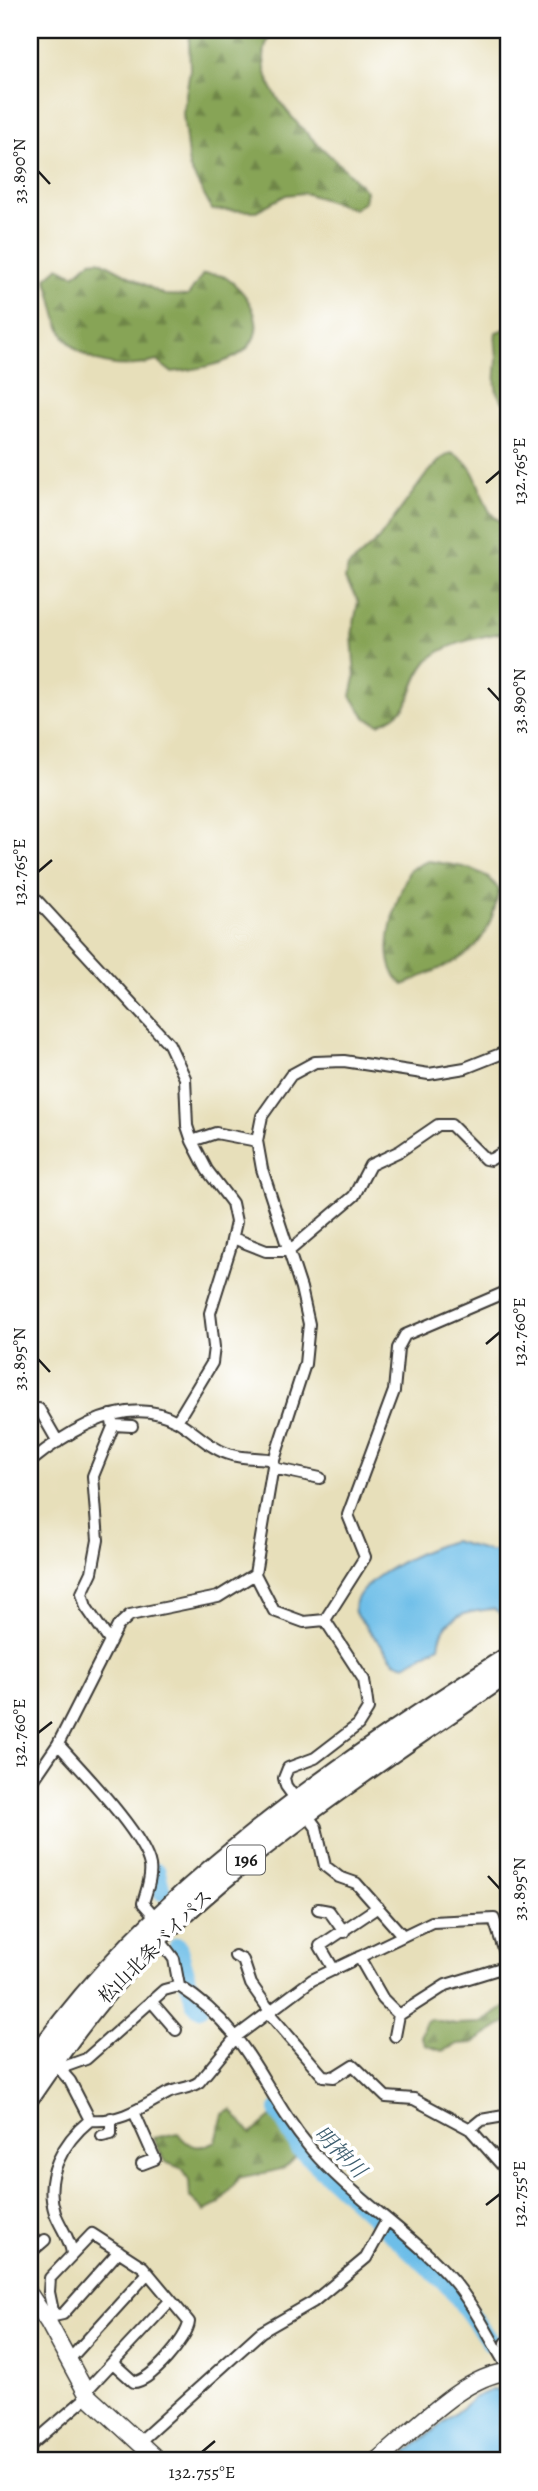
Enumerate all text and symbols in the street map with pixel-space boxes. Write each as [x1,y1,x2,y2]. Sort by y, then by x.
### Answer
text: 33.890°N [7,138,31,204]
text: 132.765°E [507,437,531,505]
text: 33.890°N [507,668,531,734]
text: 132.765°E [7,838,31,906]
text: 132.760°E [507,1297,531,1367]
text: 33.895°N [7,1327,31,1391]
text: 132.760°E [7,1698,31,1768]
road number: 196 [227,1846,265,1874]
text: 33.895°N [507,1857,531,1921]
street label: 松山北条バイパス [93,1884,219,2010]
water label: 明神川 [308,2120,374,2186]
text: 132.755°E [507,2161,531,2227]
text: 132.755°E [169,2460,235,2484]

